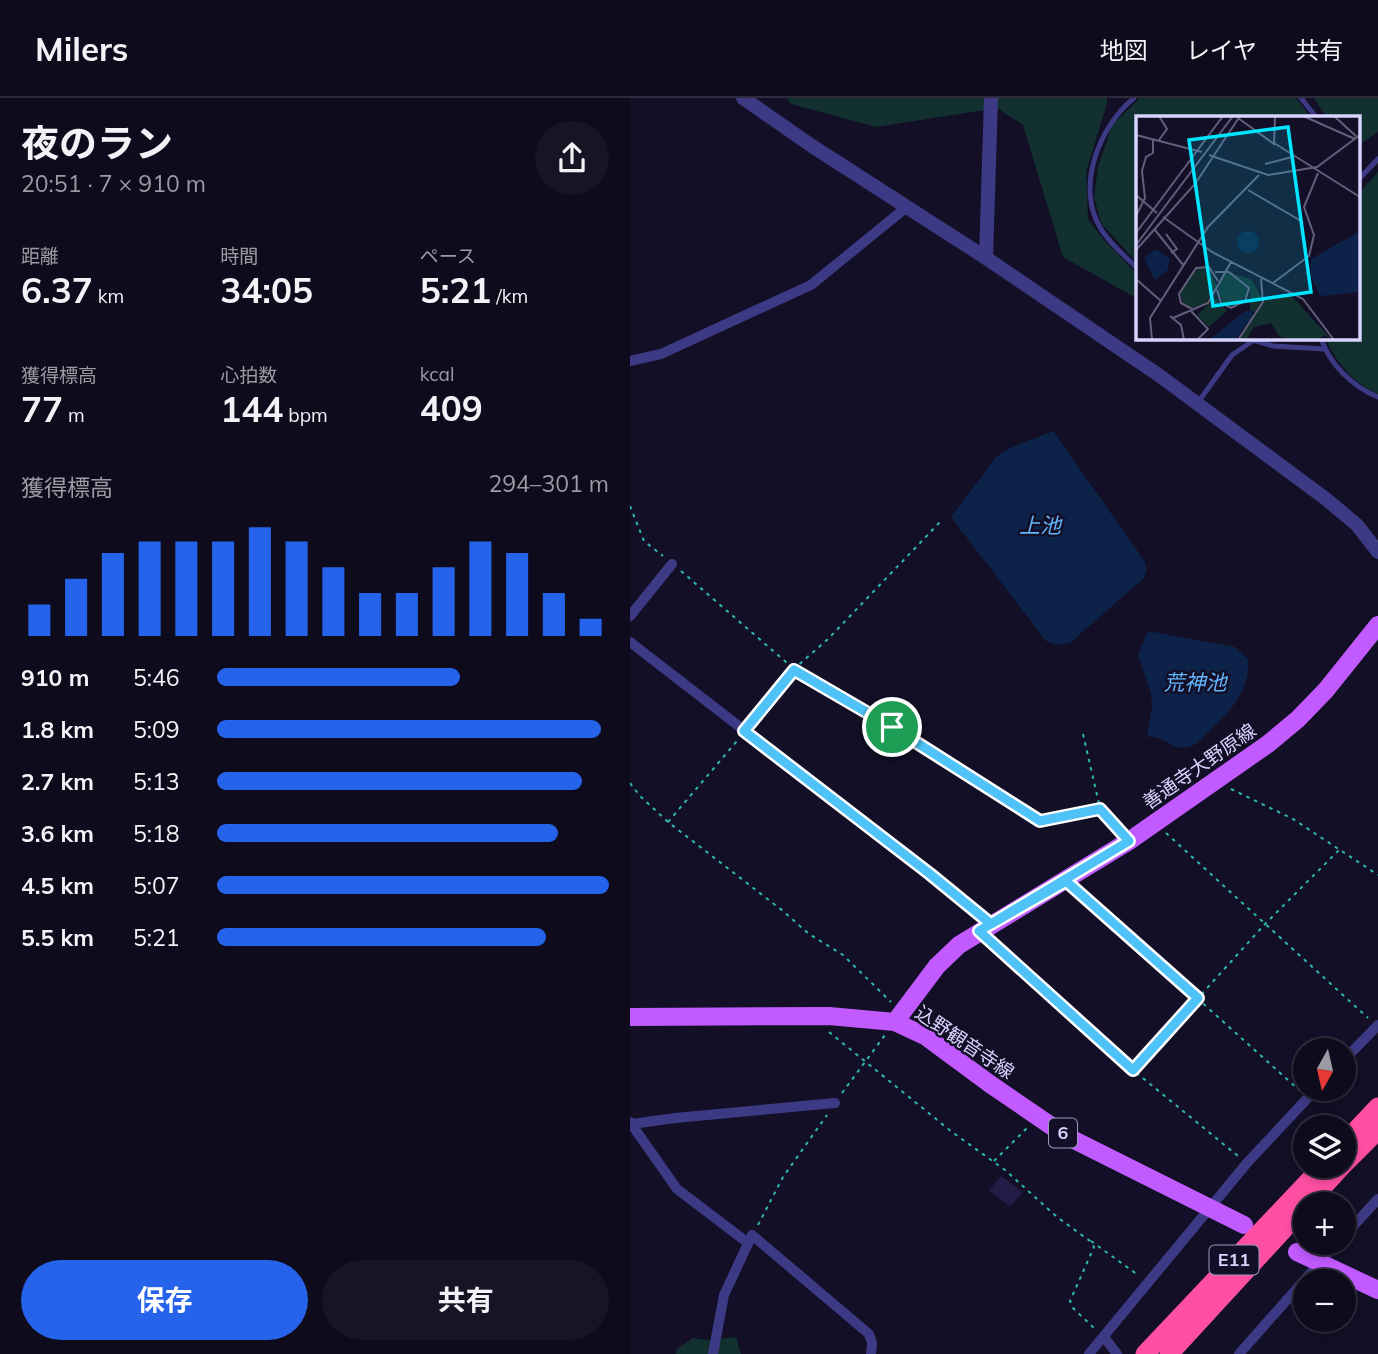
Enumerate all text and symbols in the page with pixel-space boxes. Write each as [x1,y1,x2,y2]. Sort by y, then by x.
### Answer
text: Milers [35,28,128,69]
text: 地図 [1100,35,1148,65]
text: レイヤ [1186,35,1257,65]
text: 共有 [1295,35,1343,65]
inset map [1136,116,1360,340]
text: 夜のラン [21,119,173,167]
button: share [535,121,609,195]
text: 20:51 · 7 × 910 m [21,169,206,198]
text: 距離 [21,244,59,268]
text: 時間 [220,244,258,268]
text: ペース [420,244,476,268]
text: 6.37 [21,268,93,312]
text: 34:05 [220,268,313,312]
text: 5:21 [420,268,491,312]
text: km [93,284,124,308]
text: /km [491,284,528,308]
text: kcal [420,362,454,386]
text: 獲得標高 [21,363,97,387]
text: 心拍数 [220,363,277,387]
text: 409 [420,386,483,430]
text: 77 [21,387,63,431]
text: 144 [220,387,283,431]
text: m [63,403,85,427]
text: bpm [283,403,328,427]
text: 294–301 m [488,469,609,498]
text: 獲得標高 [21,473,113,502]
water label: 上池 [1019,512,1063,538]
text: 910 m [21,663,89,692]
text: 5:46 [133,663,180,692]
water label: 荒神池 [1164,669,1228,695]
pin [862,697,922,757]
icon: arrive [873,708,911,746]
text: 1.8 km [21,715,94,744]
text: 5:09 [133,715,180,744]
street label: 善通寺大野原線 [1138,718,1260,814]
text: 2.7 km [21,767,94,796]
text: 5:13 [133,767,180,796]
text: 3.6 km [21,819,94,848]
text: 5:18 [133,819,180,848]
text: 4.5 km [21,871,94,900]
text: 5:07 [133,871,180,900]
text: 5.5 km [21,923,94,952]
text: 5:21 [133,923,180,952]
street label: 込野観音寺線 [911,1000,1019,1084]
north arrow [1293,1038,1356,1101]
map controls [1293,1038,1356,1332]
button: layers [1293,1115,1356,1178]
road number: 6 [1049,1118,1077,1148]
button: + [1293,1192,1356,1255]
road number: E11 [1210,1246,1258,1274]
button: 保存 [21,1260,308,1340]
button: 共有 [322,1260,609,1340]
button: − [1293,1269,1356,1332]

